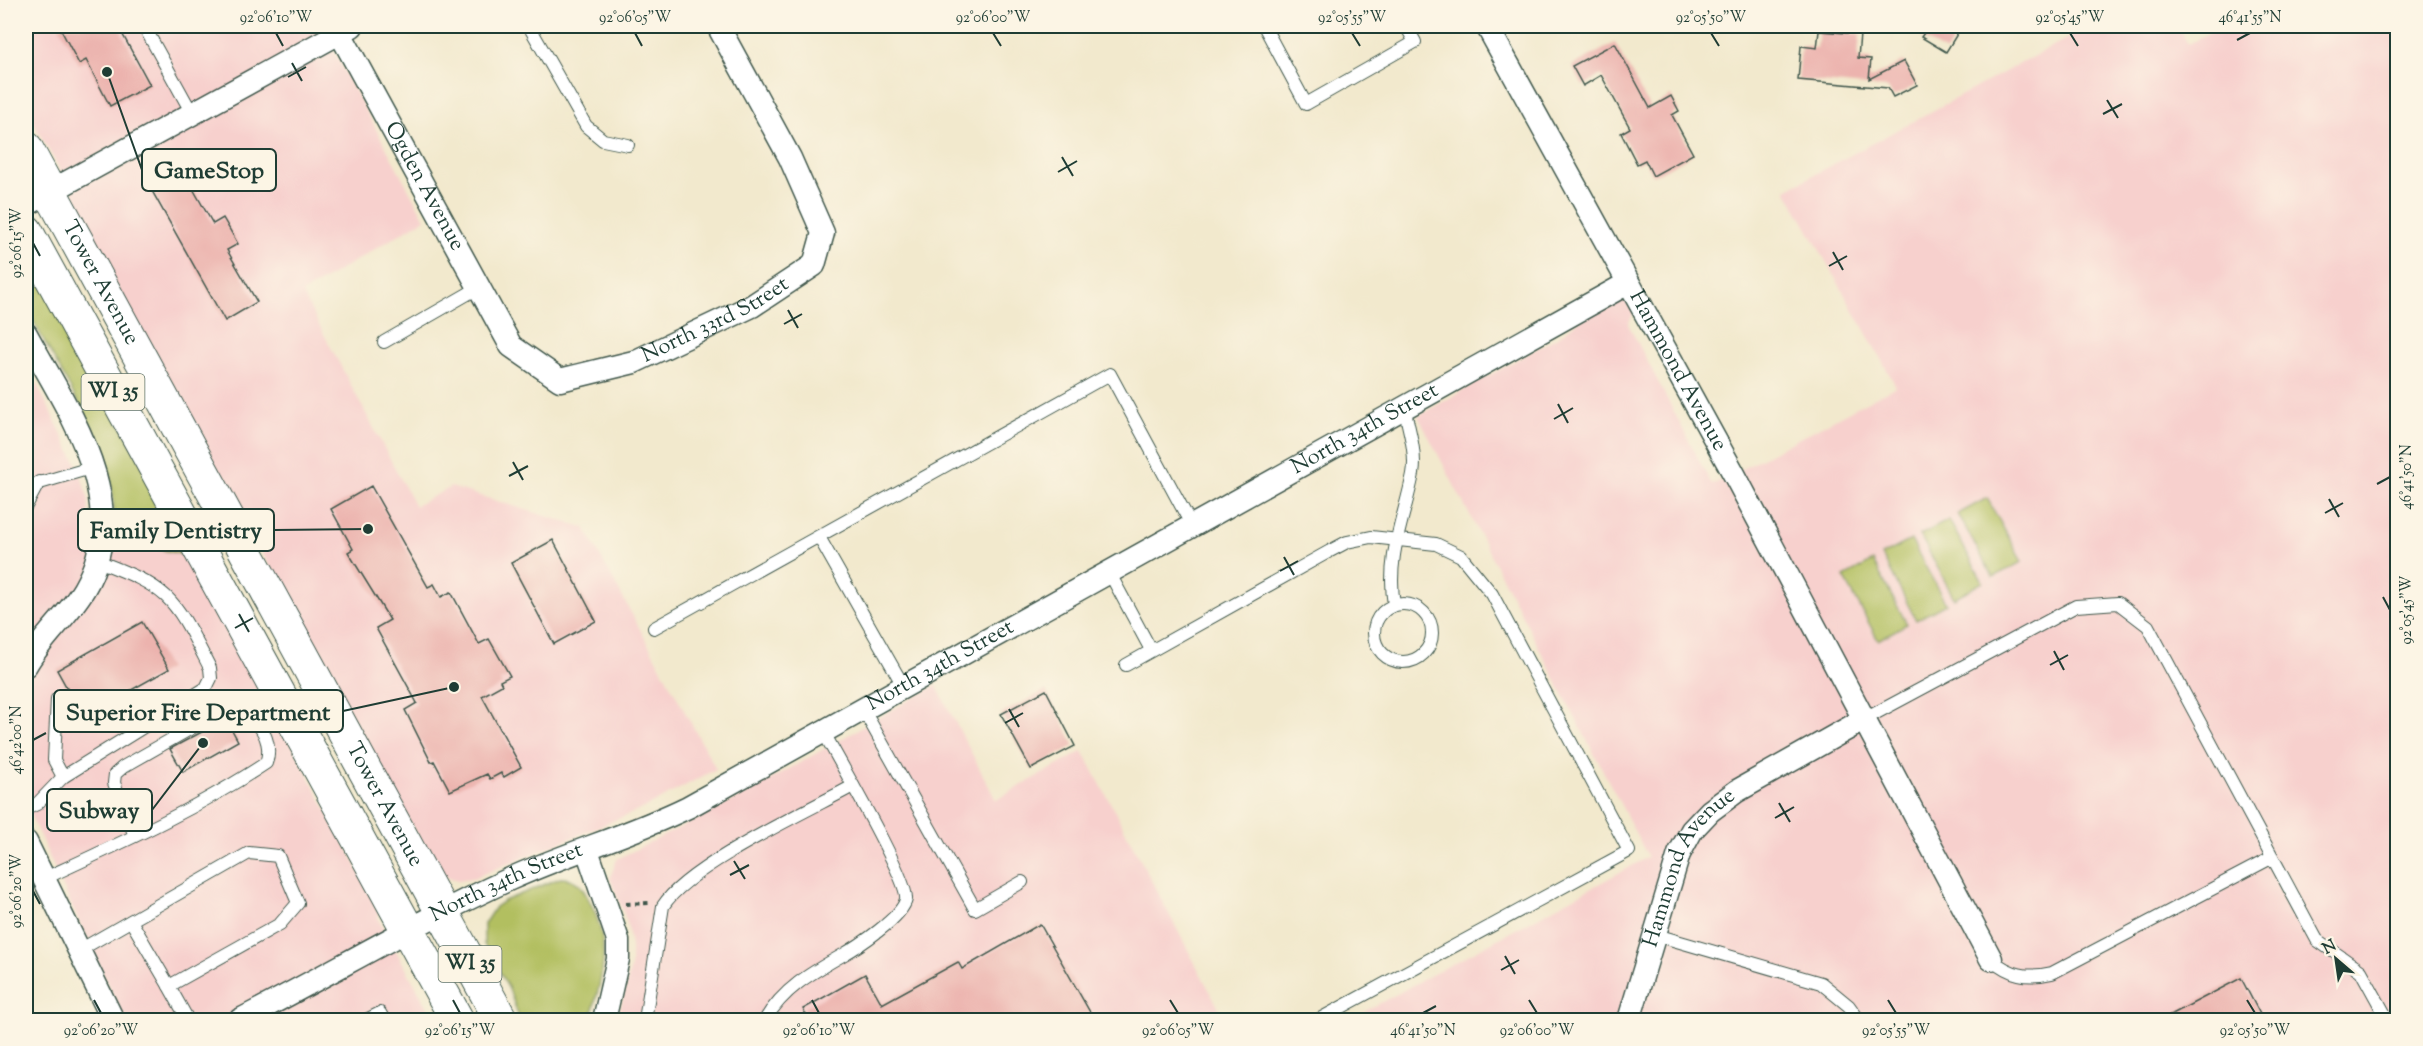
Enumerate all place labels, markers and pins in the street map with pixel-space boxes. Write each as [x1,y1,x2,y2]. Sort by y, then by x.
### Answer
callout: GameStop [142,149,276,191]
callout: Family Dentistry [78,509,274,551]
callout: Superior Fire Department [54,690,343,732]
callout: Subway [47,789,152,831]

